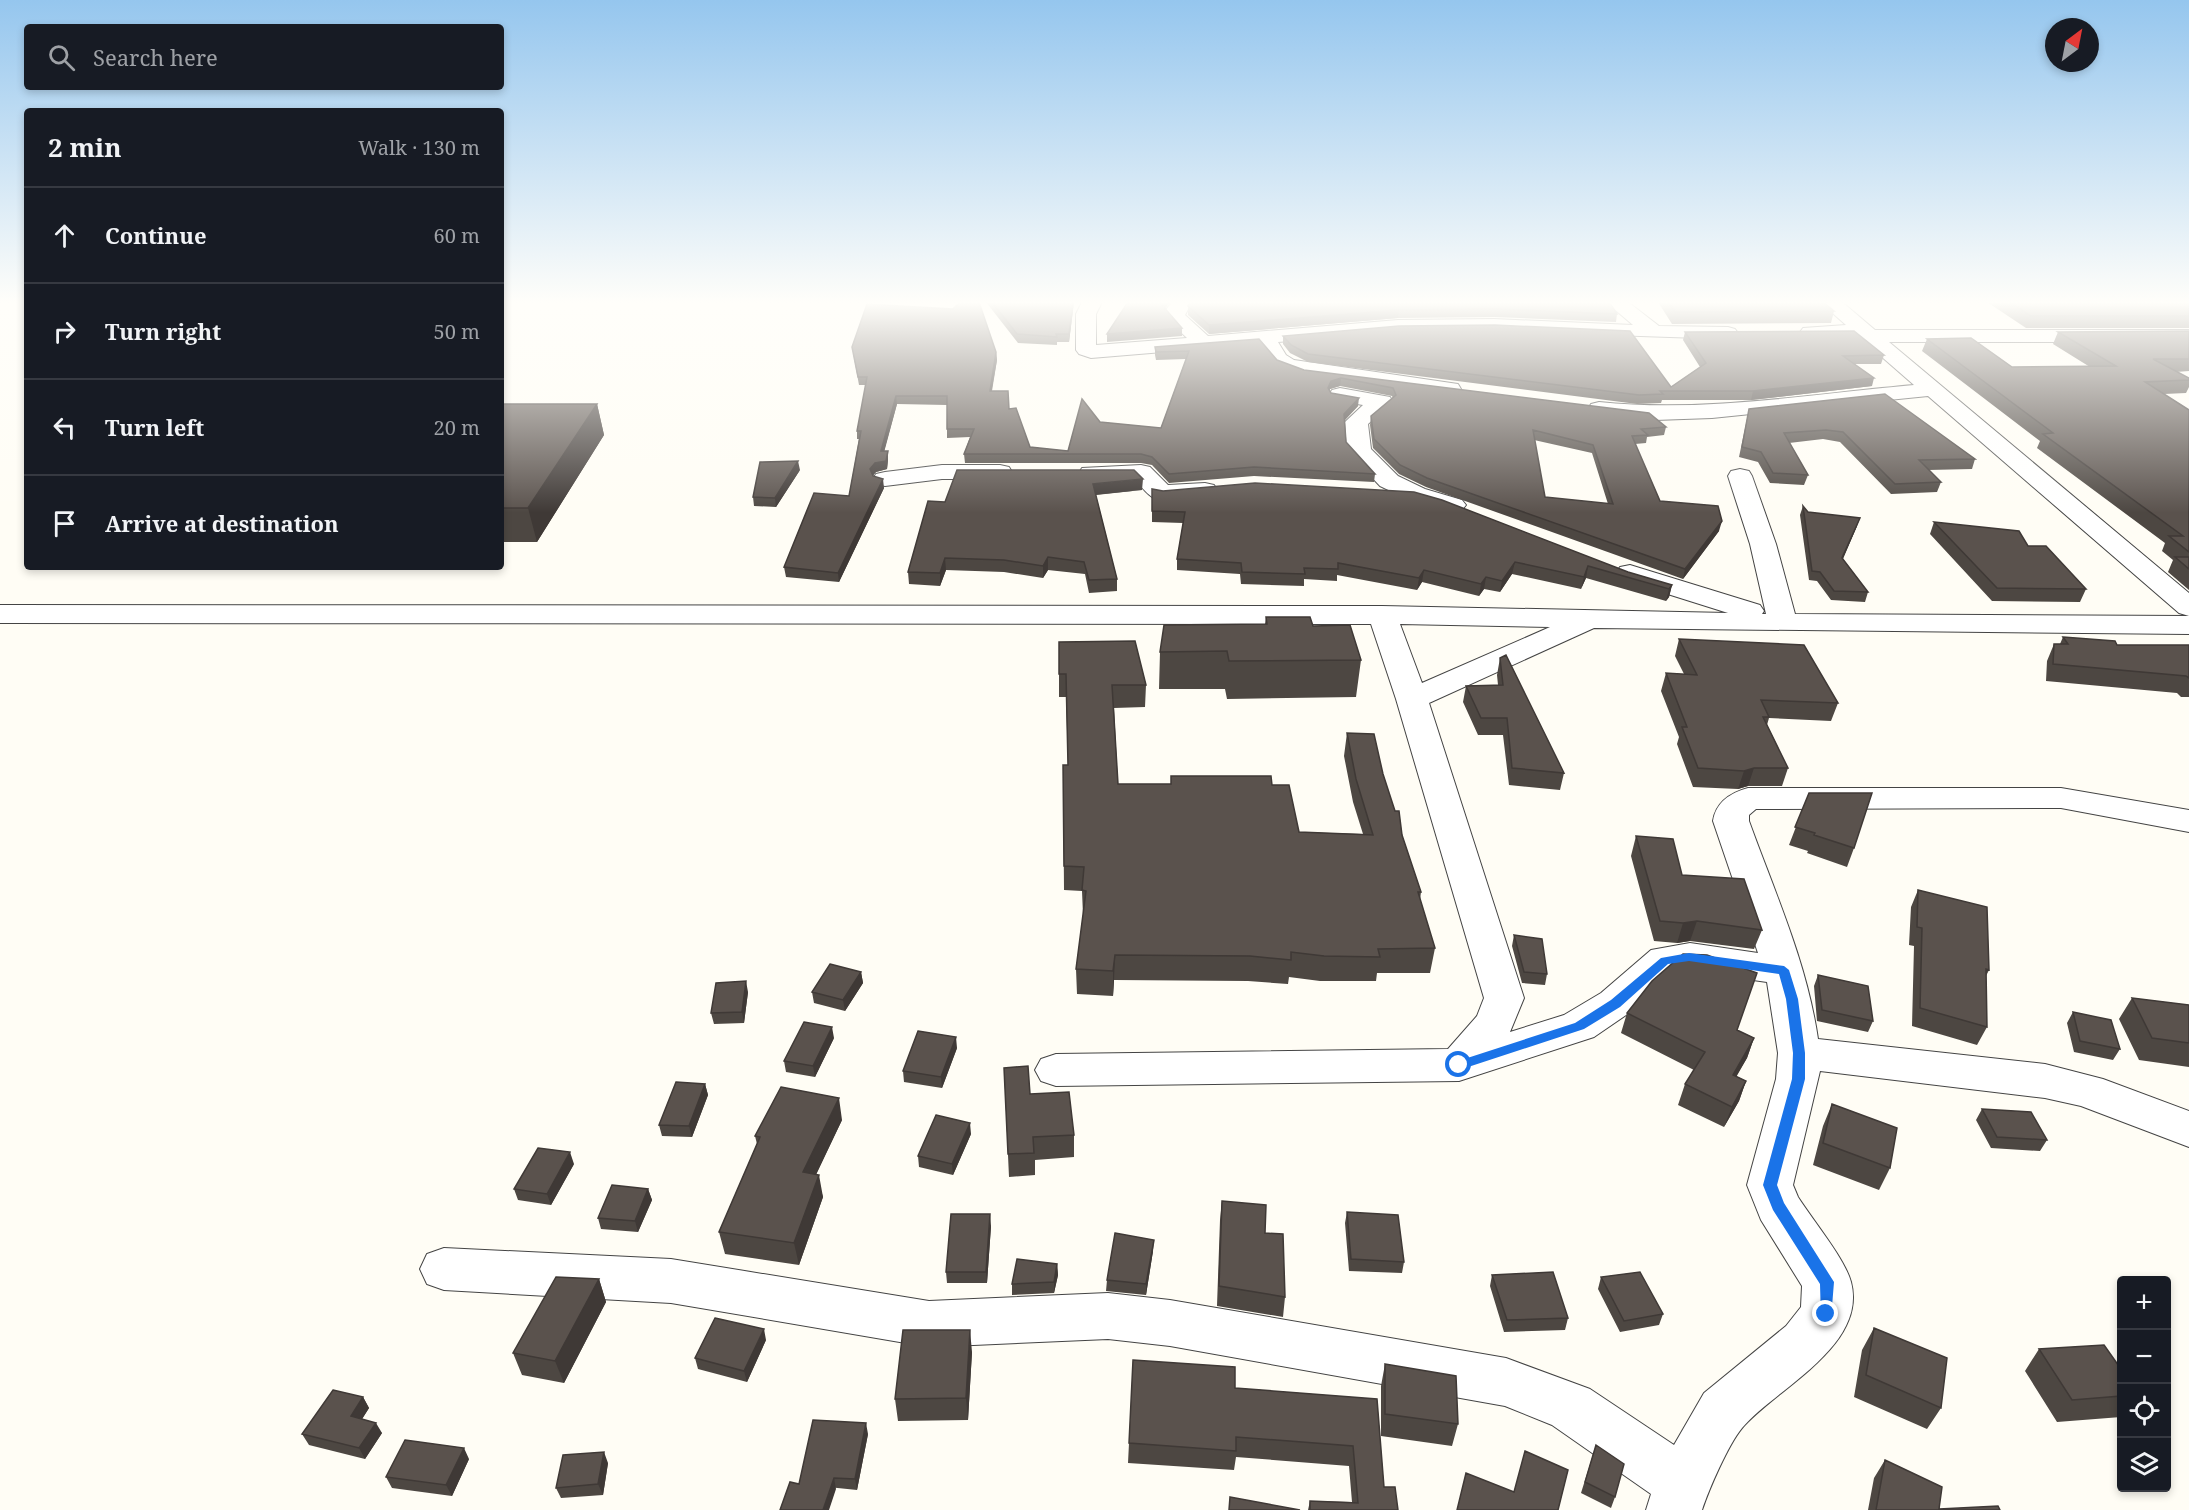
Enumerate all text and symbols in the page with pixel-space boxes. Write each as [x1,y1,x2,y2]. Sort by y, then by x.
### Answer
north arrow [2045,18,2099,72]
search box [24,24,504,90]
icon: search [45,41,78,74]
text: Search here [93,42,218,72]
text: 2 min [48,129,122,165]
text: Walk · 130 m [358,134,480,161]
icon: ahead [48,219,81,252]
text: Continue [105,220,207,250]
text: 60 m [434,222,480,249]
icon: right [48,315,81,348]
text: Turn right [105,316,221,346]
text: 50 m [434,318,480,345]
icon: left [48,411,81,444]
text: Turn left [105,412,204,442]
text: 20 m [434,414,480,441]
icon: arrive [48,507,81,540]
text: Arrive at destination [105,508,339,538]
route start [1445,1051,1471,1077]
map controls [2117,1276,2171,1492]
button: + [2117,1276,2171,1330]
route end [1812,1300,1838,1326]
button: − [2117,1330,2171,1384]
button: locate [2117,1384,2171,1438]
button: layers [2117,1438,2171,1492]

